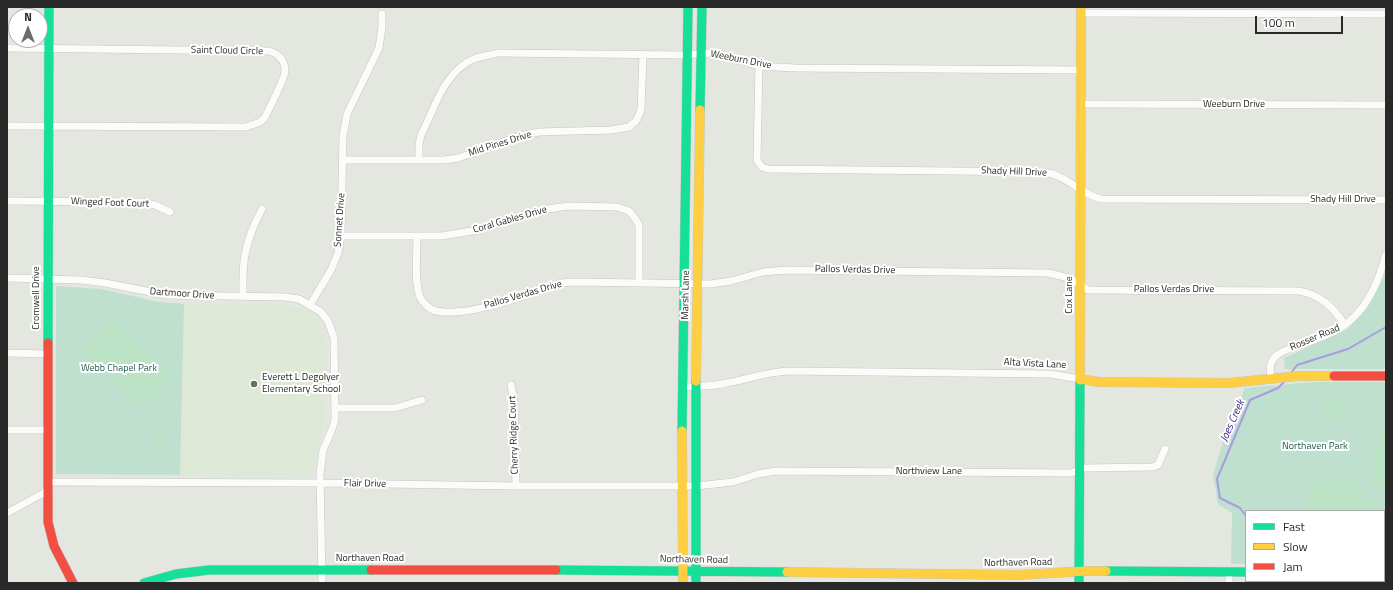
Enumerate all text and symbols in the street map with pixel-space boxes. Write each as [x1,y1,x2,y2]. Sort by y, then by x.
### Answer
north arrow [8,8,48,48]
scale bar [1257,8,1345,34]
text: N [24,9,32,25]
text: 100 m [1262,13,1295,32]
street label: Saint Cloud Circle [191,44,263,58]
street label: Weeburn Drive [709,48,773,72]
street label: Weeburn Drive [1203,99,1265,111]
street label: Mid Pines Drive [467,129,533,159]
street label: Shady Hill Drive [981,165,1047,179]
street label: Sonnet Drive [332,193,348,247]
street label: Shady Hill Drive [1310,194,1376,206]
street label: Winged Foot Court [71,196,149,210]
street label: Coral Gables Drive [472,204,548,236]
street label: Pallos Verdas Drive [815,263,895,277]
street label: Cromwell Drive [31,266,43,330]
street label: Marsh Lane [680,270,692,320]
street label: Cox Lane [1064,276,1076,314]
street label: Pallos Verdas Drive [483,278,563,312]
street label: Pallos Verdas Drive [1134,284,1214,296]
street label: Dartmoor Drive [149,286,215,302]
street label: Rosser Road [1288,322,1342,354]
street label: Alta Vista Lane [1003,356,1067,372]
park label: Webb Chapel Park [81,363,157,375]
place label: Everett L Degolyer Elementary School [262,372,341,396]
marker: Everett L Degolyer Elementary School [249,379,259,389]
street label: Cherry Ridge Court [507,395,521,475]
water label: Joes Creek [1218,398,1248,444]
park label: Northaven Park [1282,441,1348,453]
street label: Northview Lane [896,466,962,478]
street label: Flair Drive [344,478,386,490]
legend [1245,510,1385,582]
text: Fast [1283,517,1305,536]
text: Slow [1283,537,1308,556]
street label: Northaven Road [336,553,404,565]
street label: Northaven Road [660,553,728,567]
street label: Northaven Road [984,556,1052,570]
text: Jam [1283,557,1303,576]

